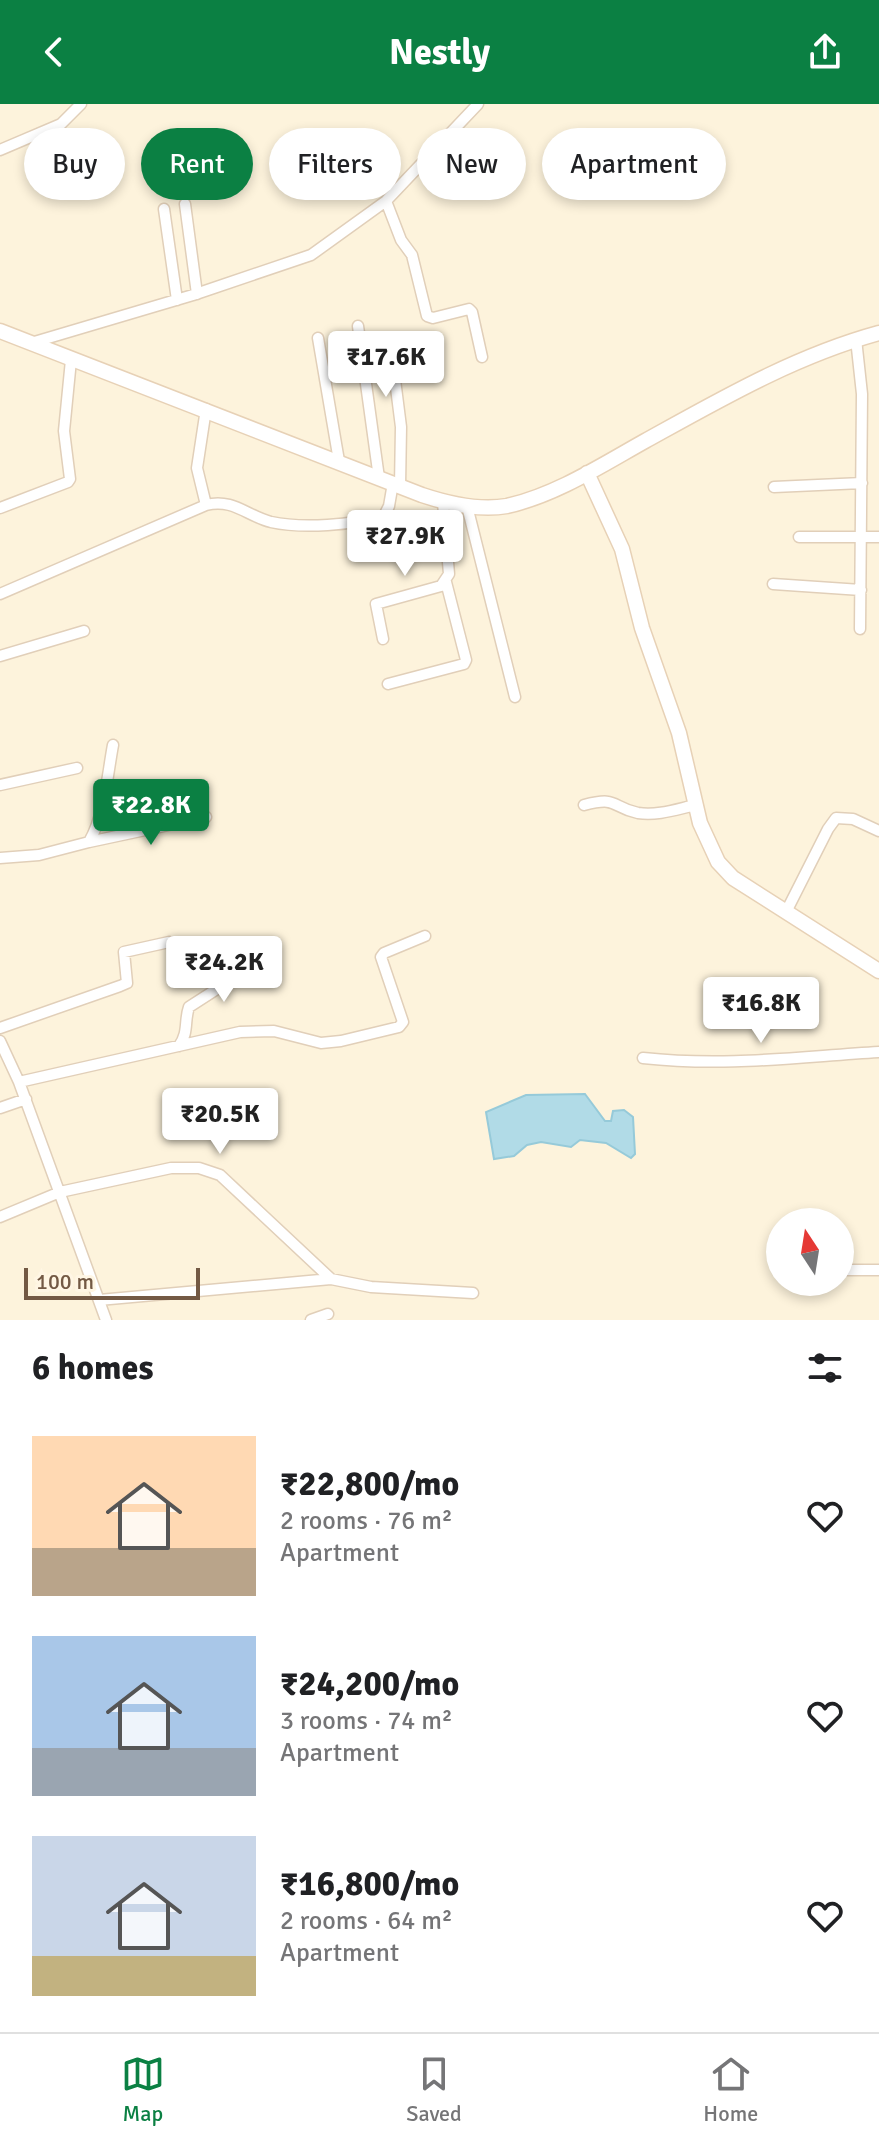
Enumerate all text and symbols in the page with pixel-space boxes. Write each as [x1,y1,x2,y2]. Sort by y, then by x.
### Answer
icon: back [32,30,76,74]
text: Nestly [389,30,490,75]
icon: share [803,30,847,74]
chip: Buy [24,128,125,200]
chip: Rent [141,128,253,200]
chip: Filters [269,128,401,200]
chip: New [417,128,526,200]
chip: Apartment [542,128,726,200]
pin: ₹17.6K [321,331,451,399]
text: ₹17.6K [346,341,426,373]
pin: ₹27.9K [340,510,470,578]
text: ₹27.9K [365,520,445,552]
pin: ₹22.8K [86,779,216,847]
text: ₹22.8K [111,789,191,821]
pin: ₹24.2K [159,936,289,1004]
text: ₹24.2K [184,946,264,978]
pin: ₹16.8K [696,977,826,1045]
text: ₹16.8K [721,987,801,1019]
pin: ₹20.5K [155,1088,285,1156]
text: ₹20.5K [180,1098,260,1130]
north arrow [766,1208,854,1296]
map controls [766,1208,854,1296]
scale bar [24,1264,200,1300]
text: 100 m [36,1268,94,1295]
icon: filters [803,1346,847,1390]
text: 6 homes [32,1347,153,1389]
text: ₹22,800/mo [280,1463,459,1505]
icon: home [96,1468,192,1564]
icon: heart [803,1494,847,1538]
text: 2 rooms · 76 m² [280,1505,453,1537]
text: Apartment [280,1537,399,1569]
text: ₹24,200/mo [280,1663,459,1705]
icon: home [96,1668,192,1764]
icon: heart [803,1694,847,1738]
text: 3 rooms · 74 m² [280,1705,453,1737]
text: Apartment [280,1737,399,1769]
text: ₹16,800/mo [280,1863,459,1905]
icon: home [96,1868,192,1964]
icon: heart [803,1894,847,1938]
text: 2 rooms · 64 m² [280,1905,453,1937]
text: Apartment [280,1937,399,1969]
tab: Map [121,2052,165,2127]
tab: Saved [406,2052,462,2127]
tab: Home [703,2052,758,2127]

